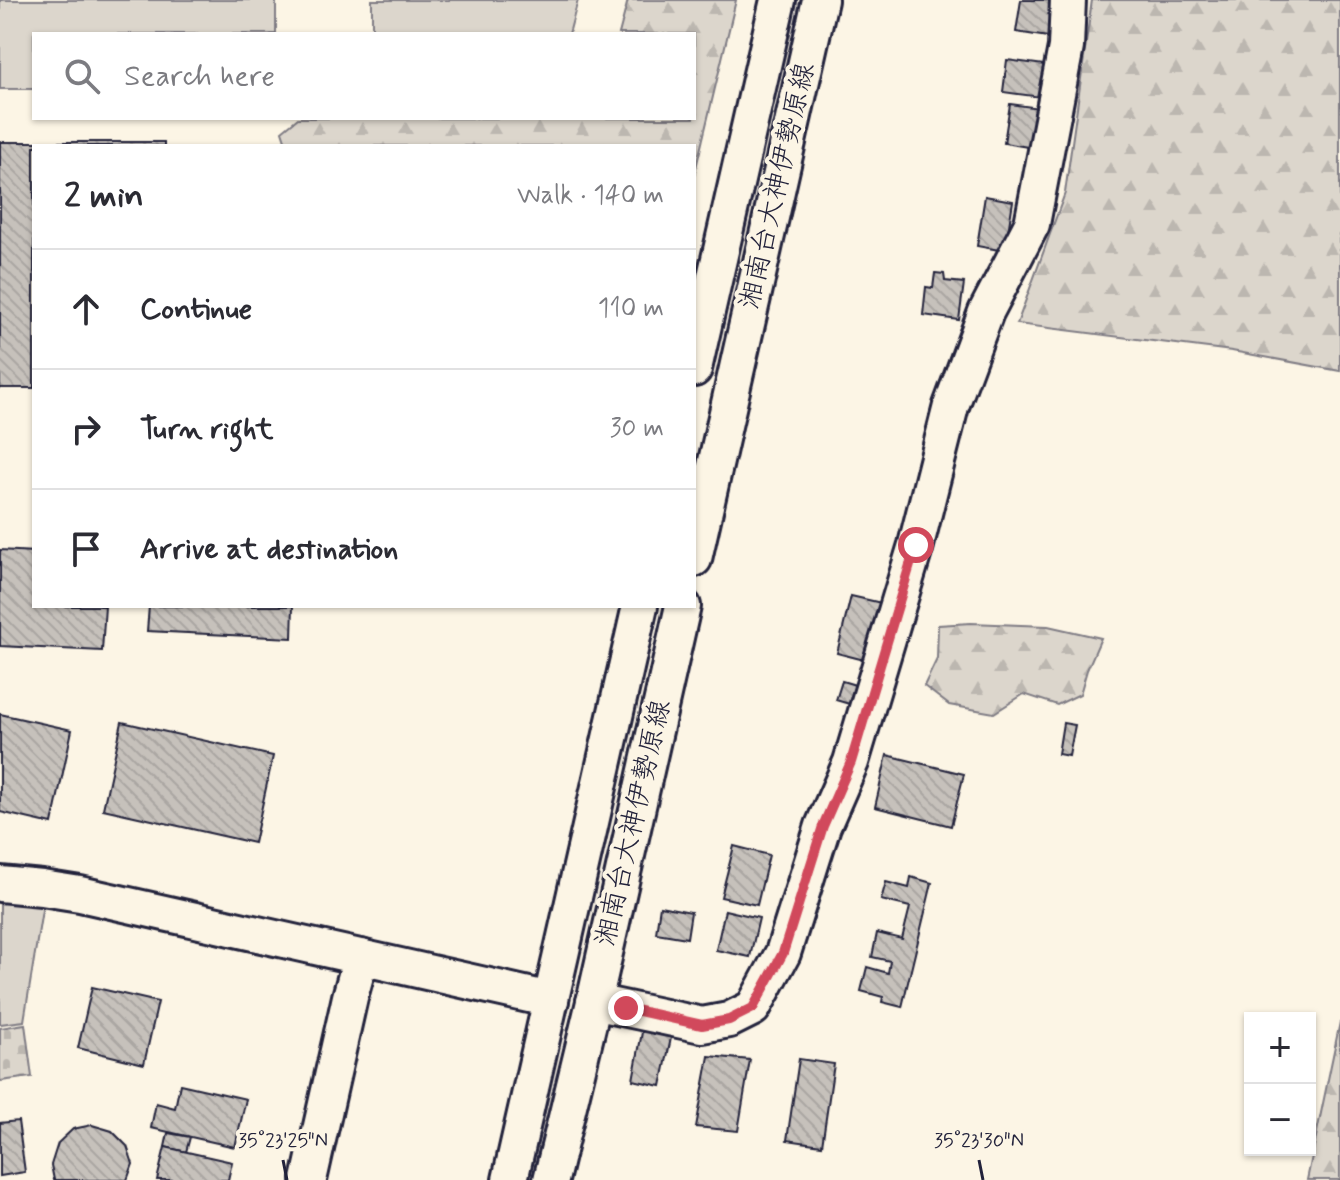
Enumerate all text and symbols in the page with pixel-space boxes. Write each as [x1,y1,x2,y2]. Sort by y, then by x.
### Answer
search box [32,32,696,120]
icon: search [60,54,104,98]
text: Search here [124,57,275,96]
street label: 湘南台大神伊勢原線 [732,59,824,313]
text: 2 min [64,174,144,219]
text: Walk · 140 m [517,179,664,213]
icon: ahead [64,287,108,331]
text: Continue [140,290,252,329]
text: 110 m [598,292,664,326]
icon: right [64,407,108,451]
text: Turn right [140,410,273,449]
text: 30 m [610,412,664,446]
icon: arrive [64,527,108,571]
route start [898,527,934,563]
text: Arrive at destination [140,530,398,569]
street label: 湘南台大神伊勢原線 [588,696,680,950]
route end [608,990,644,1026]
map controls [1244,1012,1316,1156]
button: + [1244,1012,1316,1084]
button: − [1244,1084,1316,1156]
text: 35°23'25"N [238,1128,328,1155]
text: 35°23'30"N [934,1128,1024,1155]

